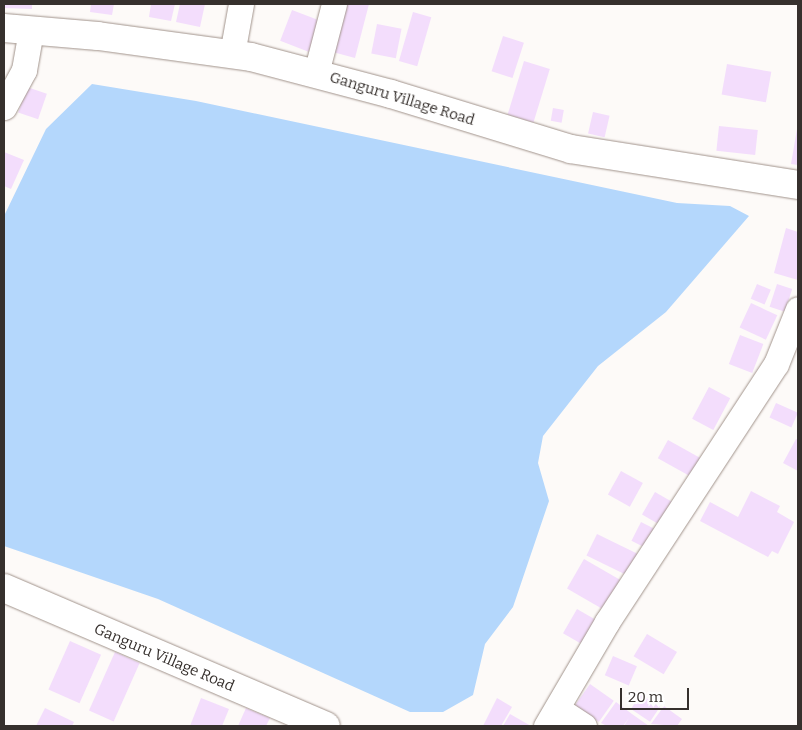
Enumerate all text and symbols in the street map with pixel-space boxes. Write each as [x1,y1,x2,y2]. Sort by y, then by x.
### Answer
street label: Ganguru Village Road [327,68,477,130]
street label: Ganguru Village Road [91,620,237,696]
scale bar [622,678,691,710]
text: 20 m [628,688,663,706]

